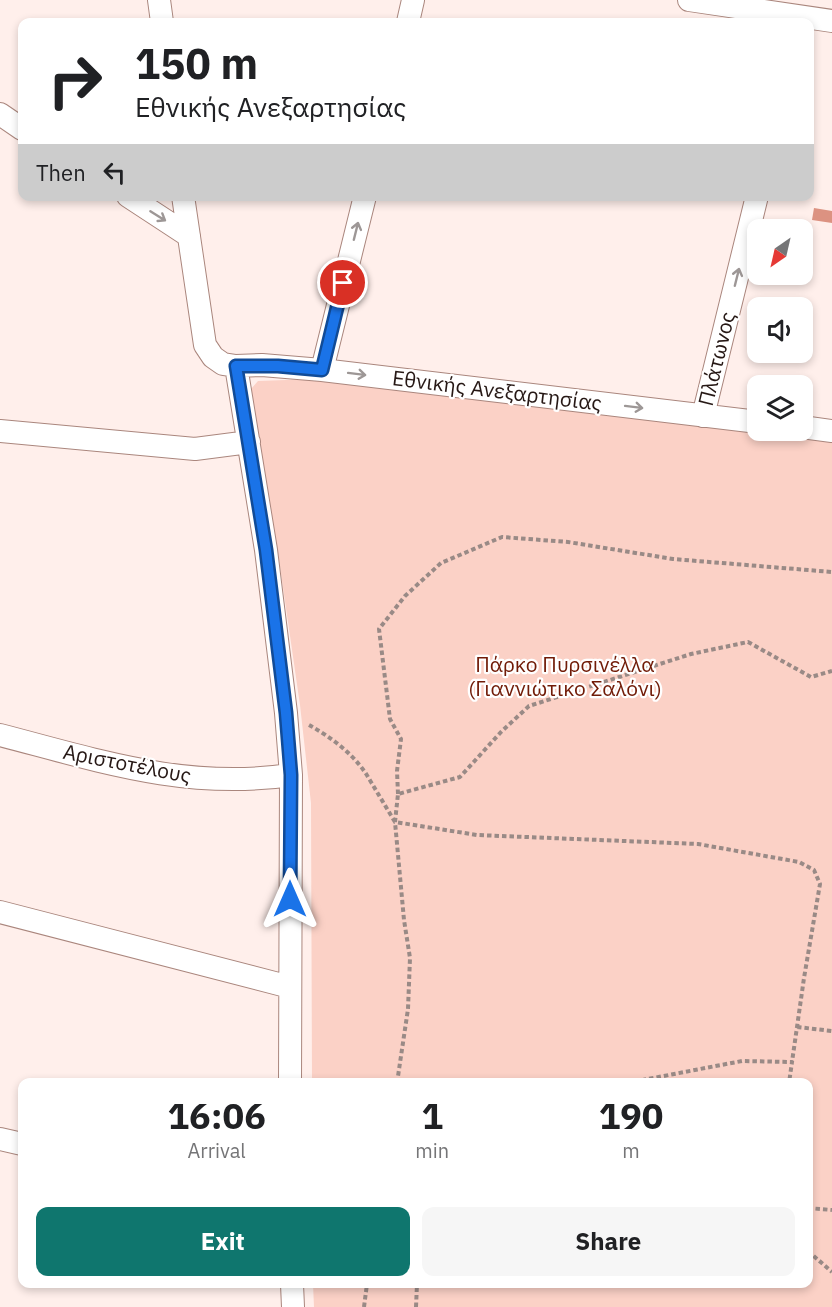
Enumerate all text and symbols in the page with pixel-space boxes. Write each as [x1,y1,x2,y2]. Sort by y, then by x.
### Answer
text: 150 m [135,36,258,91]
icon: right [36,42,114,120]
text: Εθνικής Ανεξαρτησίας [135,89,406,124]
icon: left [98,156,131,189]
text: Then [36,158,86,187]
one-way arrow [149,210,166,222]
north arrow [747,219,813,285]
map controls [747,219,813,441]
one-way arrow [351,222,363,241]
pin [317,257,368,308]
icon: arrive [326,266,359,299]
one-way arrow [731,268,743,287]
button: sound [747,297,813,363]
street label: Πλάτωνος [691,309,741,409]
street label: Εθνικής Ανεξαρτησίας [391,363,604,417]
one-way arrow [347,369,367,380]
button: layers [747,375,813,441]
one-way arrow [624,402,644,413]
park label: Πάρκο Πυρσινέλλα (Γιαννιώτικο Σαλόνι) [468,650,662,702]
street label: Αριστοτέλους [61,737,194,789]
position arrow [258,867,322,931]
text: 16:06 [168,1092,266,1139]
text: 1 [421,1092,443,1139]
text: 190 [599,1092,663,1139]
text: Arrival [188,1137,246,1164]
text: min [415,1137,449,1164]
text: m [622,1137,640,1164]
button: Exit [36,1207,410,1276]
button: Share [422,1207,795,1276]

